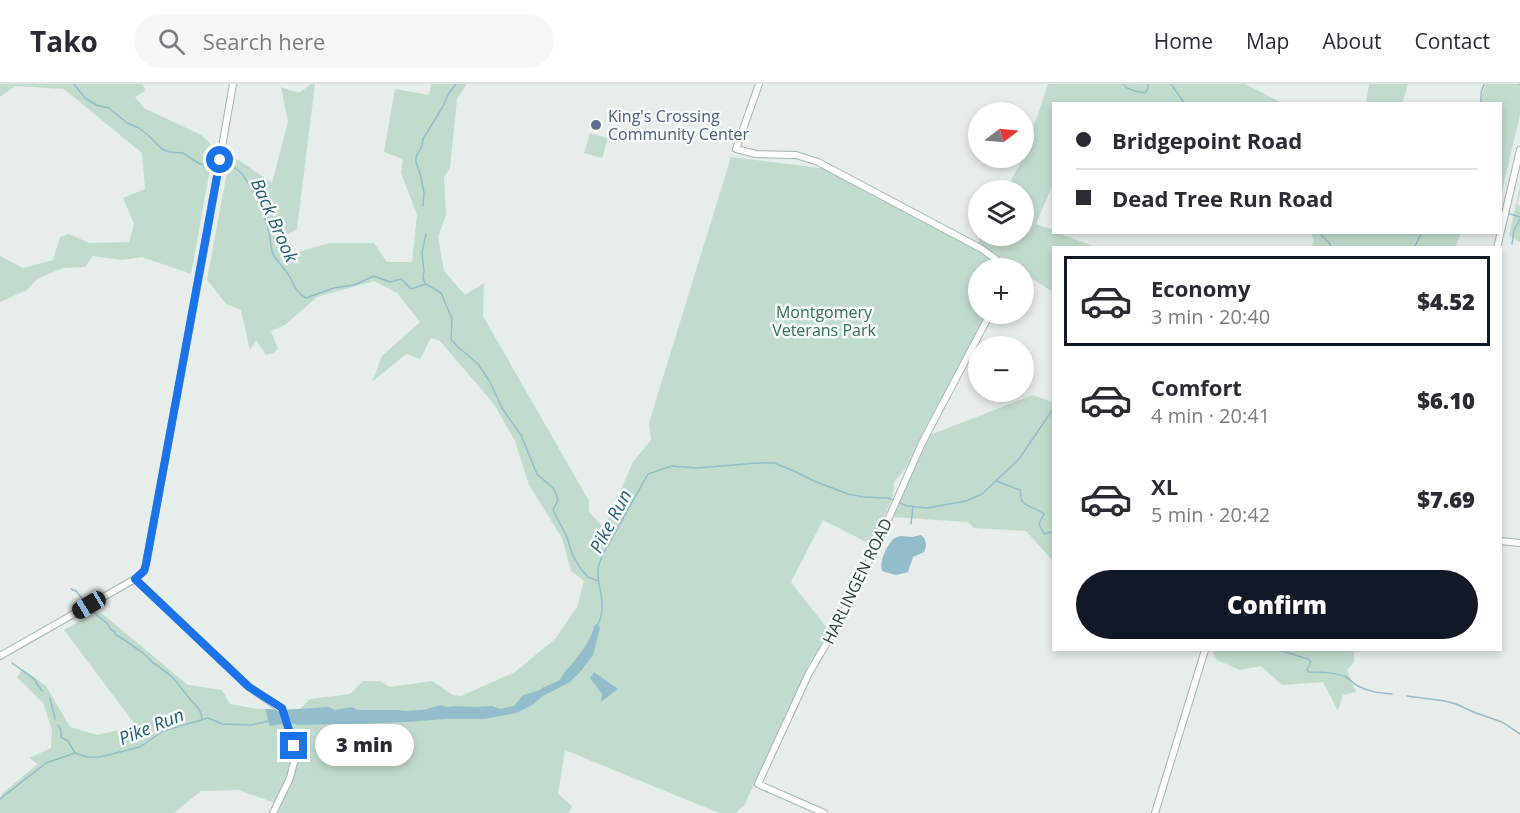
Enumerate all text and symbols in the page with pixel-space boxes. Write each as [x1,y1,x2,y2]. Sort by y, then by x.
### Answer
search box [134,14,554,68]
text: Tako [30,22,98,60]
icon: search [155,25,188,58]
text: Search here [203,26,325,56]
text: Home [1154,27,1213,55]
text: Map [1246,27,1289,55]
text: About [1322,27,1382,55]
text: Contact [1415,27,1490,55]
north arrow [968,102,1034,168]
map controls [968,102,1034,402]
place label: King's Crossing Community Center [608,105,749,145]
marker: King's Crossing Community Center [589,118,603,132]
text: Bridgepoint Road [1112,125,1302,155]
route start [206,146,233,173]
water label: Back Brook [246,174,305,267]
button: layers [968,180,1034,246]
text: Dead Tree Run Road [1112,183,1333,213]
button: + [968,258,1034,324]
text: Economy [1151,273,1250,303]
icon: car [1079,274,1133,328]
text: $4.52 [1417,286,1475,316]
park label: Montgomery Veterans Park [772,301,876,341]
text: 3 min · 20:40 [1151,303,1270,330]
button: − [968,336,1034,402]
text: Comfort [1151,372,1242,402]
icon: car [1079,373,1133,427]
text: $6.10 [1417,385,1475,415]
text: 4 min · 20:41 [1151,402,1270,429]
text: XL [1151,471,1178,501]
icon: car [1079,472,1133,526]
text: $7.69 [1417,484,1475,514]
water label: Pike Run [583,485,637,557]
text: 5 min · 20:42 [1151,501,1270,528]
street label: HARLINGEN ROAD [817,514,897,648]
button: Confirm [1076,570,1478,639]
car [69,588,109,622]
water label: Pike Run [115,702,187,750]
callout: 3 min [315,725,414,767]
text: 3 min [336,731,393,758]
route end [280,732,307,759]

